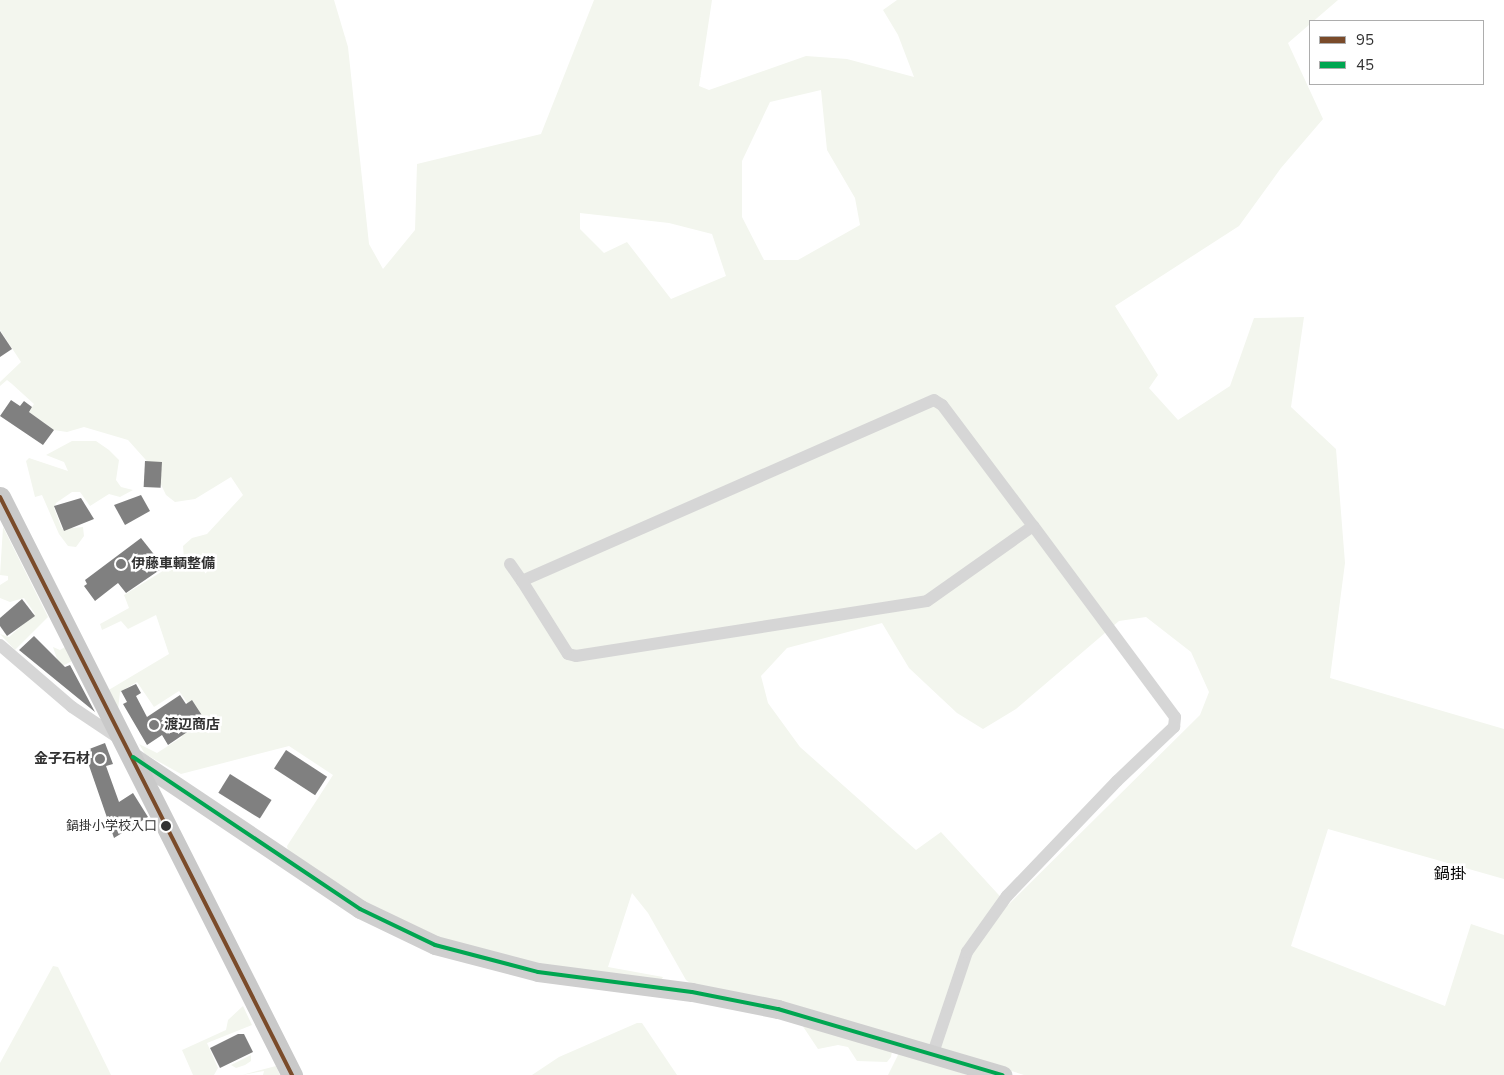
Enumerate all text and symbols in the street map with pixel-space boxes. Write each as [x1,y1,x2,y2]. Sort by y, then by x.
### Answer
legend [1309,20,1484,85]
text: 95 [1356,30,1374,50]
text: 45 [1356,55,1374,75]
place label: 伊藤車輌整備 [131,556,215,572]
marker: 伊藤車輌整備 [115,558,127,570]
place label: 渡辺商店 [164,717,220,733]
marker: 渡辺商店 [148,719,160,731]
place label: 金子石材 [34,751,90,767]
marker: 金子石材 [94,753,106,765]
place label: 鍋掛小学校入口 [66,818,157,834]
marker: 鍋掛小学校入口 [161,821,171,831]
district label: 鍋掛 [1434,864,1466,884]

